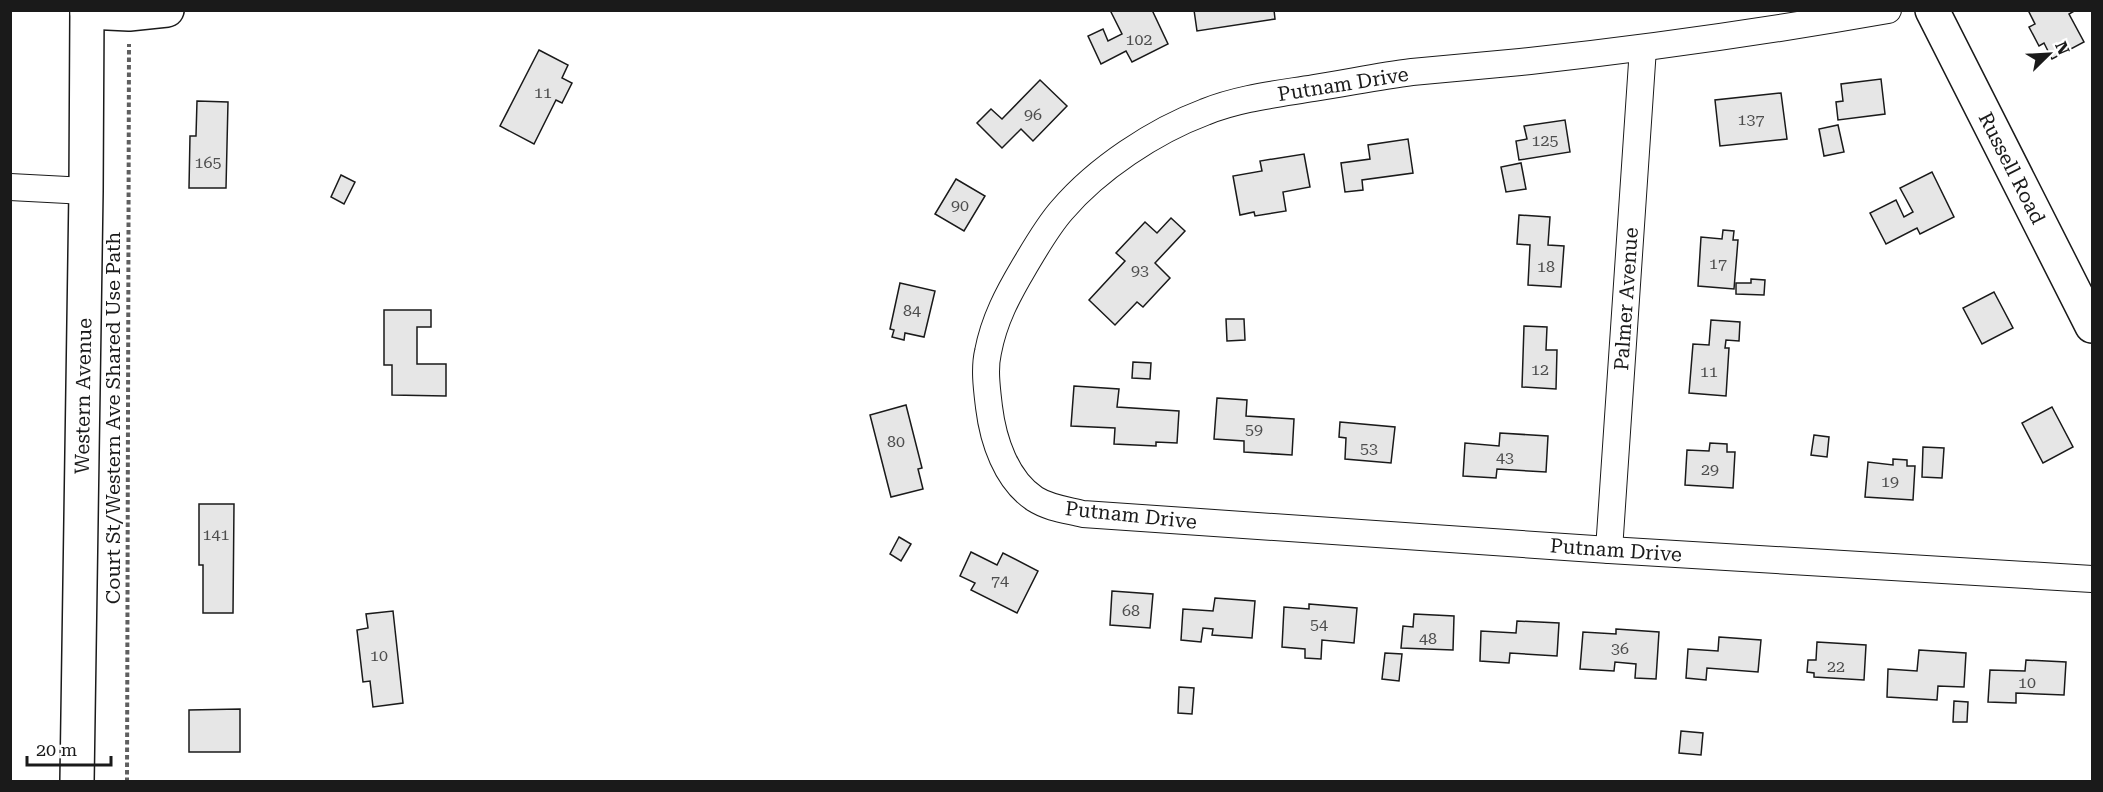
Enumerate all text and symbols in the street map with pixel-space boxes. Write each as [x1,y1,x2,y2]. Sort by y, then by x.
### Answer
north arrow [2019,24,2079,84]
house number: 102 [1126,30,1152,49]
text: N [2051,39,2073,58]
street label: Putnam Drive [1276,62,1410,106]
house number: 11 [534,83,552,102]
house number: 96 [1024,105,1042,124]
street label: Russell Road [1974,108,2050,228]
house number: 137 [1738,110,1764,129]
house number: 125 [1532,131,1558,150]
house number: 165 [195,153,221,172]
house number: 90 [951,196,969,215]
street label: Palmer Avenue [1609,227,1643,371]
street label: Court St/Western Ave Shared Use Path [101,232,125,604]
house number: 17 [1709,254,1727,273]
house number: 18 [1537,257,1555,276]
house number: 93 [1131,261,1149,280]
house number: 84 [903,301,921,320]
street label: Western Avenue [70,318,96,474]
house number: 12 [1531,360,1549,379]
house number: 11 [1700,362,1718,381]
house number: 59 [1245,420,1263,439]
house number: 80 [887,432,905,451]
house number: 53 [1360,439,1378,458]
house number: 43 [1496,448,1514,467]
house number: 29 [1701,460,1719,479]
house number: 19 [1881,472,1899,491]
street label: Putnam Drive [1064,496,1198,534]
house number: 141 [203,525,229,544]
street label: Putnam Drive [1549,533,1683,567]
house number: 74 [991,571,1009,590]
house number: 68 [1122,601,1140,620]
house number: 54 [1310,615,1328,634]
house number: 48 [1419,629,1437,648]
house number: 36 [1611,639,1629,658]
house number: 10 [370,646,388,665]
house number: 22 [1827,657,1845,676]
house number: 10 [2018,673,2036,692]
scale bar [27,729,111,767]
text: 20 m [36,739,77,760]

